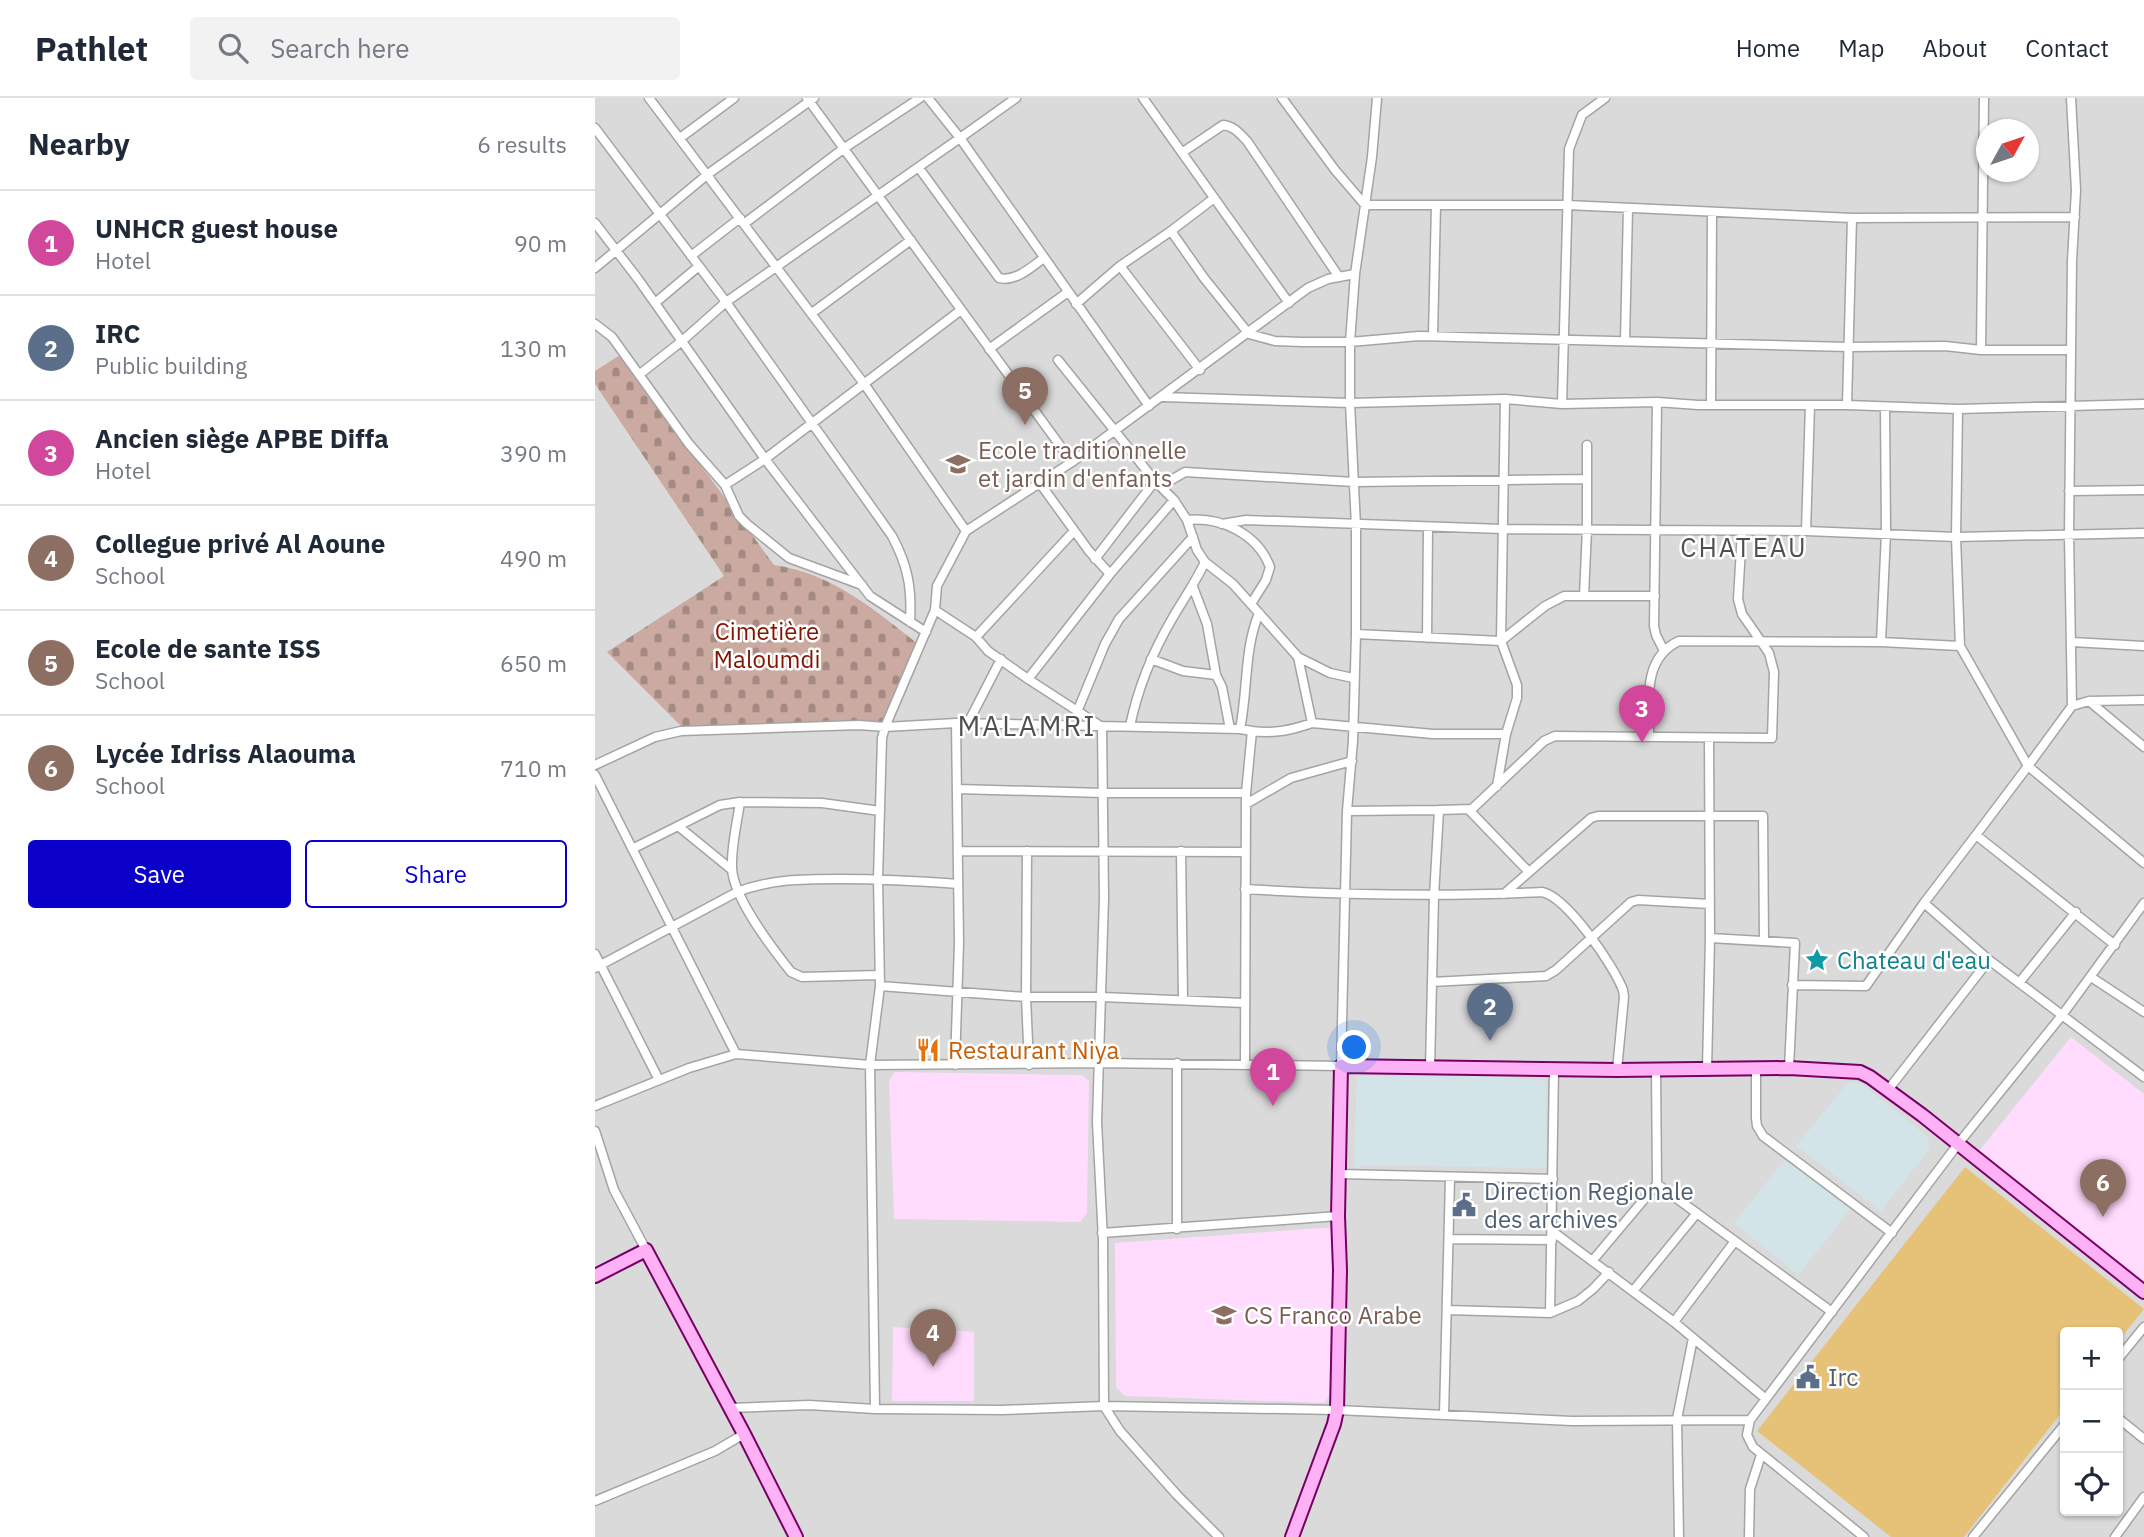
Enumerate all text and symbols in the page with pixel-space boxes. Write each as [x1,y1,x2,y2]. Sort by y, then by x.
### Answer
search box [190,17,680,80]
text: Pathlet [35,27,148,70]
icon: search [214,29,252,67]
text: Search here [270,31,410,65]
text: Home [1736,32,1800,64]
text: Map [1838,32,1884,64]
text: About [1922,32,1987,64]
text: Contact [2025,32,2109,64]
north arrow [1976,119,2039,182]
text: Nearby [28,124,130,163]
text: 6 results [477,129,567,159]
text: UNHCR guest house [95,211,338,245]
text: 1 [44,228,58,258]
text: 90 m [514,228,567,258]
text: Hotel [95,245,151,275]
text: IRC [95,316,140,350]
text: 2 [44,333,58,363]
text: 130 m [500,333,567,363]
text: Public building [95,350,247,380]
pin: 5 [1002,367,1048,425]
text: Ancien siège APBE Diffa [95,421,389,455]
place label: Ecole traditionnelle et jardin d'enfants [978,434,1187,494]
text: 3 [44,438,58,468]
text: 390 m [500,438,567,468]
school or university icon: Ecole traditionnelle et jardin d'enfants [944,450,972,478]
text: Hotel [95,455,151,485]
text: Collegue privé Al Aoune [95,526,385,560]
district label: CHATEAU [1680,530,1808,564]
text: 4 [44,543,58,573]
text: 490 m [500,543,567,573]
text: School [95,560,165,590]
park label: Cimetière Maloumdi [714,615,820,675]
text: Ecole de sante ISS [95,631,321,665]
text: 5 [44,648,58,678]
text: 650 m [500,648,567,678]
text: School [95,665,165,695]
pin: 3 [1619,685,1665,743]
district label: MALAMRI [957,707,1097,744]
text: Lycée Idriss Alaouma [95,736,356,770]
text: 6 [44,753,58,783]
text: 710 m [500,753,567,783]
text: School [95,770,165,800]
button: Save [28,840,291,908]
button: Share [305,840,567,908]
place label: Chateau d'eau [1837,944,1991,976]
place icon: Chateau d'eau [1803,946,1831,974]
pin: 2 [1467,983,1513,1041]
your location [1337,1030,1371,1064]
place label: Restaurant Niya [948,1034,1119,1066]
restaurant icon: Restaurant Niya [914,1036,942,1064]
pin: 1 [1250,1048,1296,1106]
pin: 6 [2080,1159,2126,1217]
place label: Direction Regionale des archives [1484,1175,1694,1235]
public building icon: Direction Regionale des archives [1450,1191,1478,1219]
place label: CS Franco Arabe [1244,1299,1422,1331]
school or university icon: CS Franco Arabe [1210,1301,1238,1329]
pin: 4 [910,1309,956,1367]
map controls [2060,1327,2123,1516]
button: + [2060,1327,2123,1390]
place label: Irc [1828,1361,1858,1393]
public building icon: Irc [1794,1363,1822,1391]
button: − [2060,1390,2123,1453]
button: locate [2060,1453,2123,1516]

